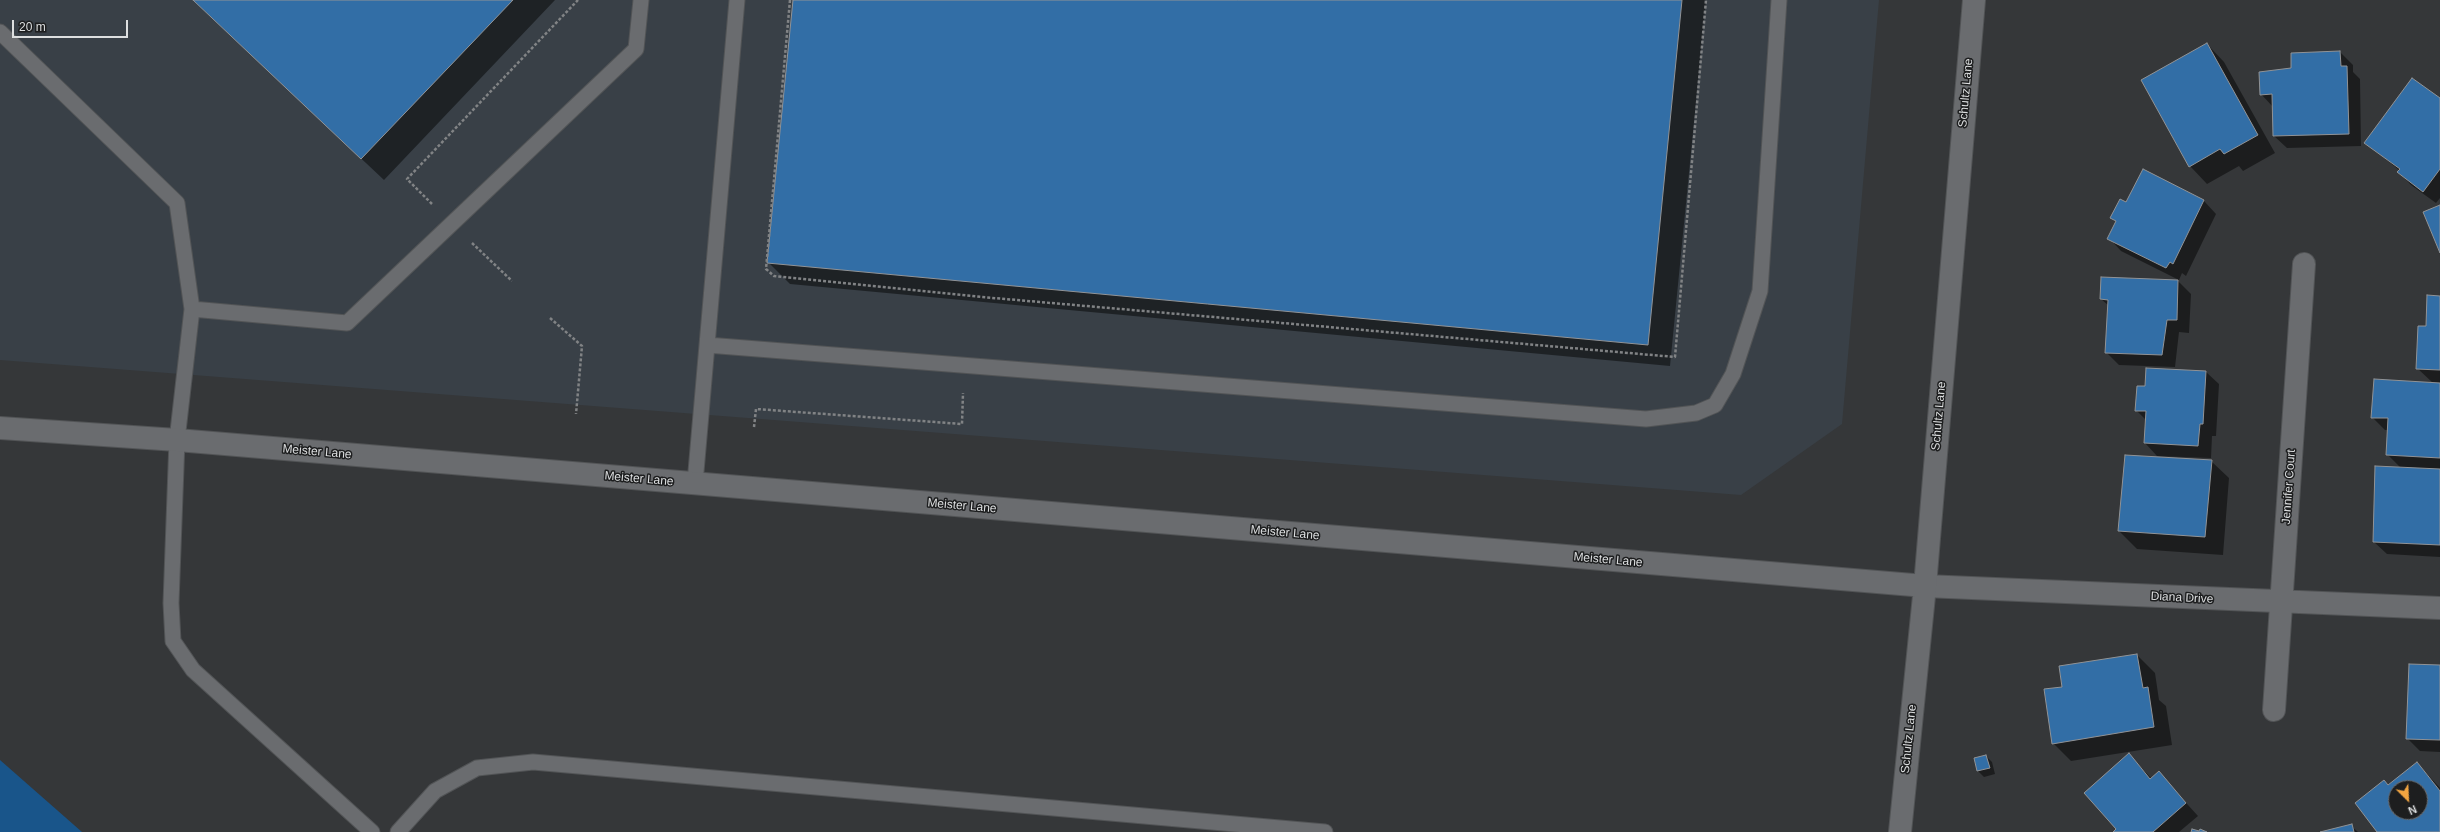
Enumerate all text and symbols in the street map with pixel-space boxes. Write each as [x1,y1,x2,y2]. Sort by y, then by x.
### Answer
scale bar [14,12,130,38]
text: 20 m [19,20,46,34]
street label: Schultz Lane [1956,58,1976,128]
street label: Schultz Lane [1929,381,1949,451]
street label: Meister Lane [282,442,352,462]
street label: Jennifer Court [2279,449,2299,525]
street label: Meister Lane [604,469,674,489]
street label: Meister Lane [927,496,997,516]
street label: Meister Lane [1250,523,1320,543]
street label: Meister Lane [1573,550,1643,570]
street label: Diana Drive [2150,589,2214,607]
street label: Schultz Lane [1898,704,1920,774]
north arrow [2388,780,2428,820]
text: N [2406,803,2419,817]

